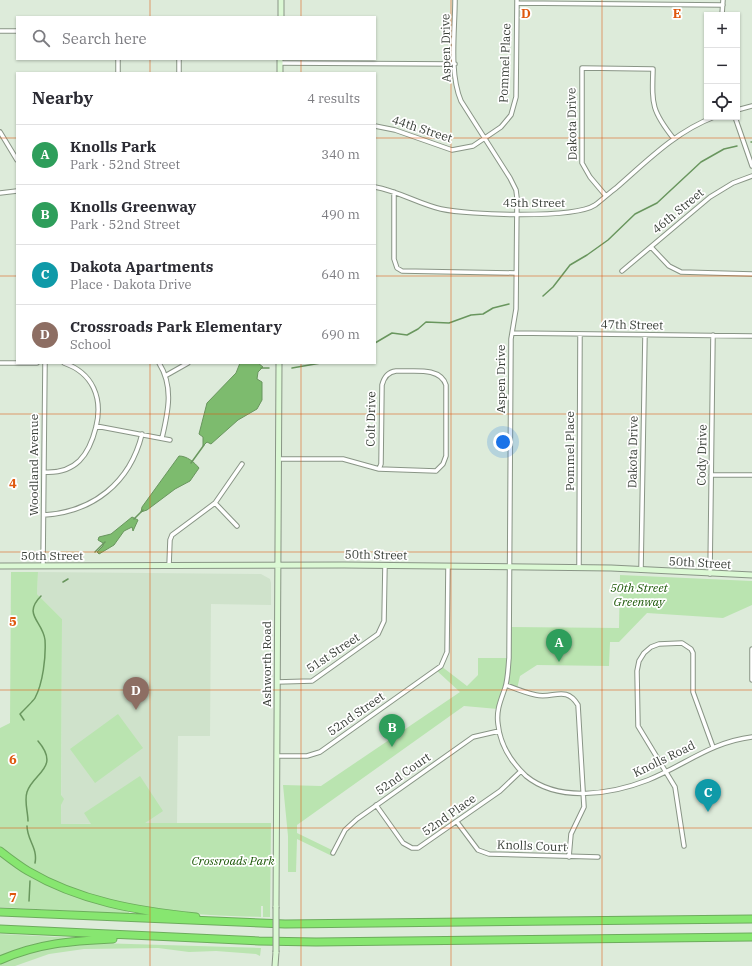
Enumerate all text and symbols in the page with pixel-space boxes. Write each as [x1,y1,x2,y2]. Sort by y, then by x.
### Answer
text: D [521,5,531,22]
text: E [673,5,681,22]
map controls [704,12,740,120]
button: + [704,12,740,48]
street label: Aspen Drive [437,14,454,83]
search box [16,16,376,60]
street label: Pommel Place [496,23,513,103]
icon: search [30,27,52,49]
text: Search here [62,29,147,48]
button: − [704,48,740,84]
button: locate [704,84,740,120]
text: Nearby [32,87,93,109]
street label: Dakota Drive [563,88,580,160]
text: 4 results [307,90,360,107]
street label: 44th Street [390,112,454,145]
text: Knolls Park [70,137,156,156]
text: A [40,146,50,163]
text: 340 m [321,146,360,163]
text: Park · 52nd Street [70,156,180,173]
street label: 46th Street [649,185,706,236]
street label: 45th Street [503,195,565,210]
text: Knolls Greenway [70,197,196,216]
text: B [40,206,50,223]
text: 490 m [321,206,360,223]
text: Park · 52nd Street [70,216,180,233]
text: Dakota Apartments [70,257,213,276]
text: C [41,266,49,283]
text: 640 m [321,266,360,283]
text: Place · Dakota Drive [70,276,191,293]
street label: 47th Street [601,316,663,333]
text: Crossroads Park Elementary [70,317,282,336]
text: D [40,326,50,343]
text: 690 m [321,326,360,343]
text: School [70,336,111,353]
street label: Aspen Drive [493,345,508,413]
street label: Colt Drive [363,391,378,447]
street label: Pommel Place [562,411,577,491]
street label: Woodland Avenue [26,414,41,516]
street label: Dakota Drive [624,416,641,488]
street label: Cody Drive [693,424,710,486]
your location [493,432,513,452]
text: 4 [9,475,17,492]
street label: 50th Street [345,546,407,563]
street label: 50th Street [21,548,83,563]
street label: 50th Street [668,553,732,572]
park label: 50th Street Greenway [610,580,669,609]
text: 5 [9,613,17,630]
street label: Ashworth Road [259,621,274,707]
street label: 51st Street [303,629,362,676]
pin: A [546,629,572,662]
pin: D [123,677,149,710]
street label: 52nd Street [324,689,387,739]
pin: B [379,714,405,747]
street label: Knolls Road [630,737,697,780]
street label: 52nd Court [372,749,433,798]
text: 6 [9,751,17,768]
pin: C [695,779,721,812]
street label: 52nd Place [419,791,479,839]
street label: Knolls Court [497,837,567,854]
park label: Crossroads Park [191,853,275,868]
text: 7 [9,889,17,906]

